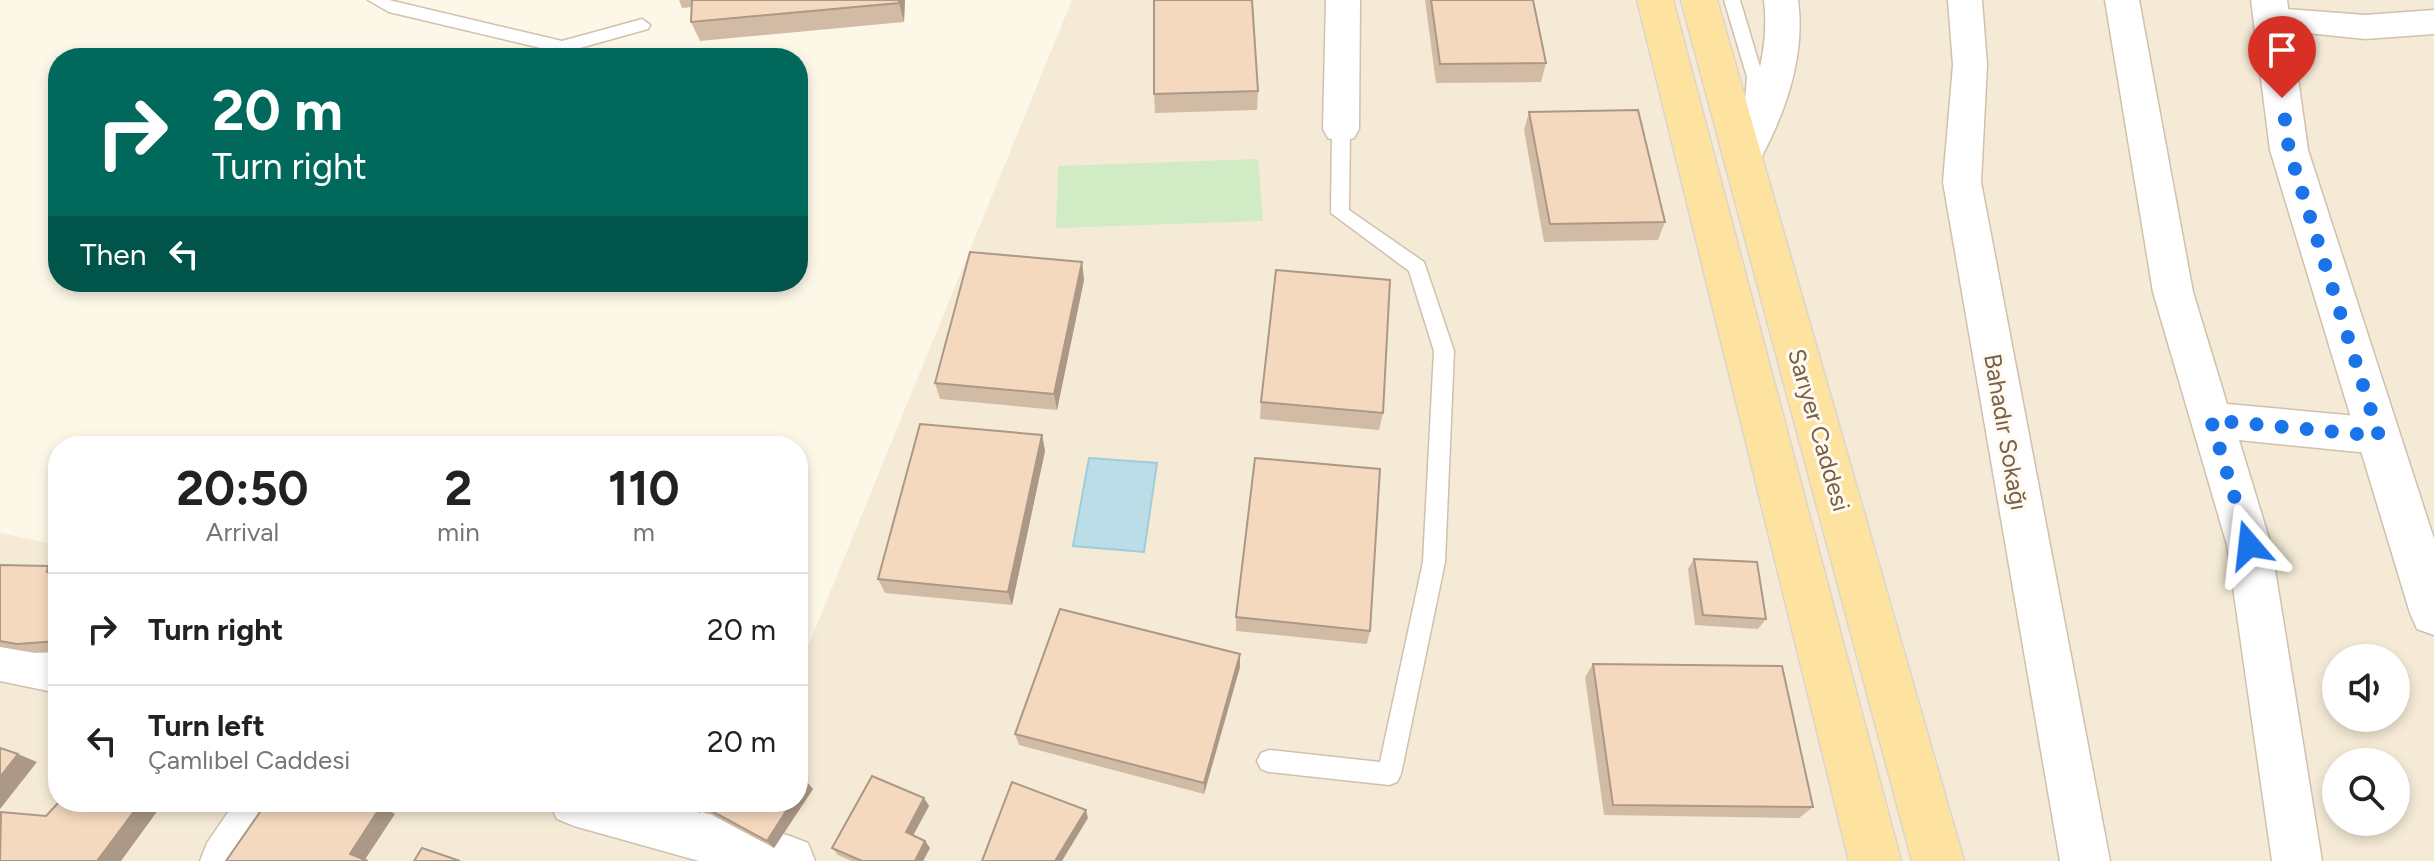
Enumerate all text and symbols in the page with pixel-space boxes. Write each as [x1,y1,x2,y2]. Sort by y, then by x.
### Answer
pin [2248,16,2316,98]
icon: arrive [2260,28,2304,72]
text: 20 m [212,77,343,144]
icon: right [80,80,184,184]
text: Turn right [212,145,367,188]
icon: left [162,232,206,276]
text: Then [80,236,146,273]
street label: Sarıyer Caddesi [1782,345,1856,515]
street label: Bahadır Sokağı [1978,352,2034,512]
text: 20:50 [176,459,309,517]
text: 2 [444,459,472,517]
text: 110 [608,459,680,517]
position arrow [2207,503,2291,587]
text: Arrival [206,516,279,548]
text: min [437,516,480,548]
text: m [633,516,655,548]
icon: right [80,607,124,651]
text: Turn right [148,611,283,648]
text: 20 m [707,611,776,648]
map controls [2322,644,2410,836]
button: sound [2322,644,2410,732]
text: Turn left [148,707,265,744]
icon: left [80,719,124,763]
text: 20 m [707,723,776,760]
text: Çamlıbel Caddesi [148,744,350,776]
button: search [2322,748,2410,836]

